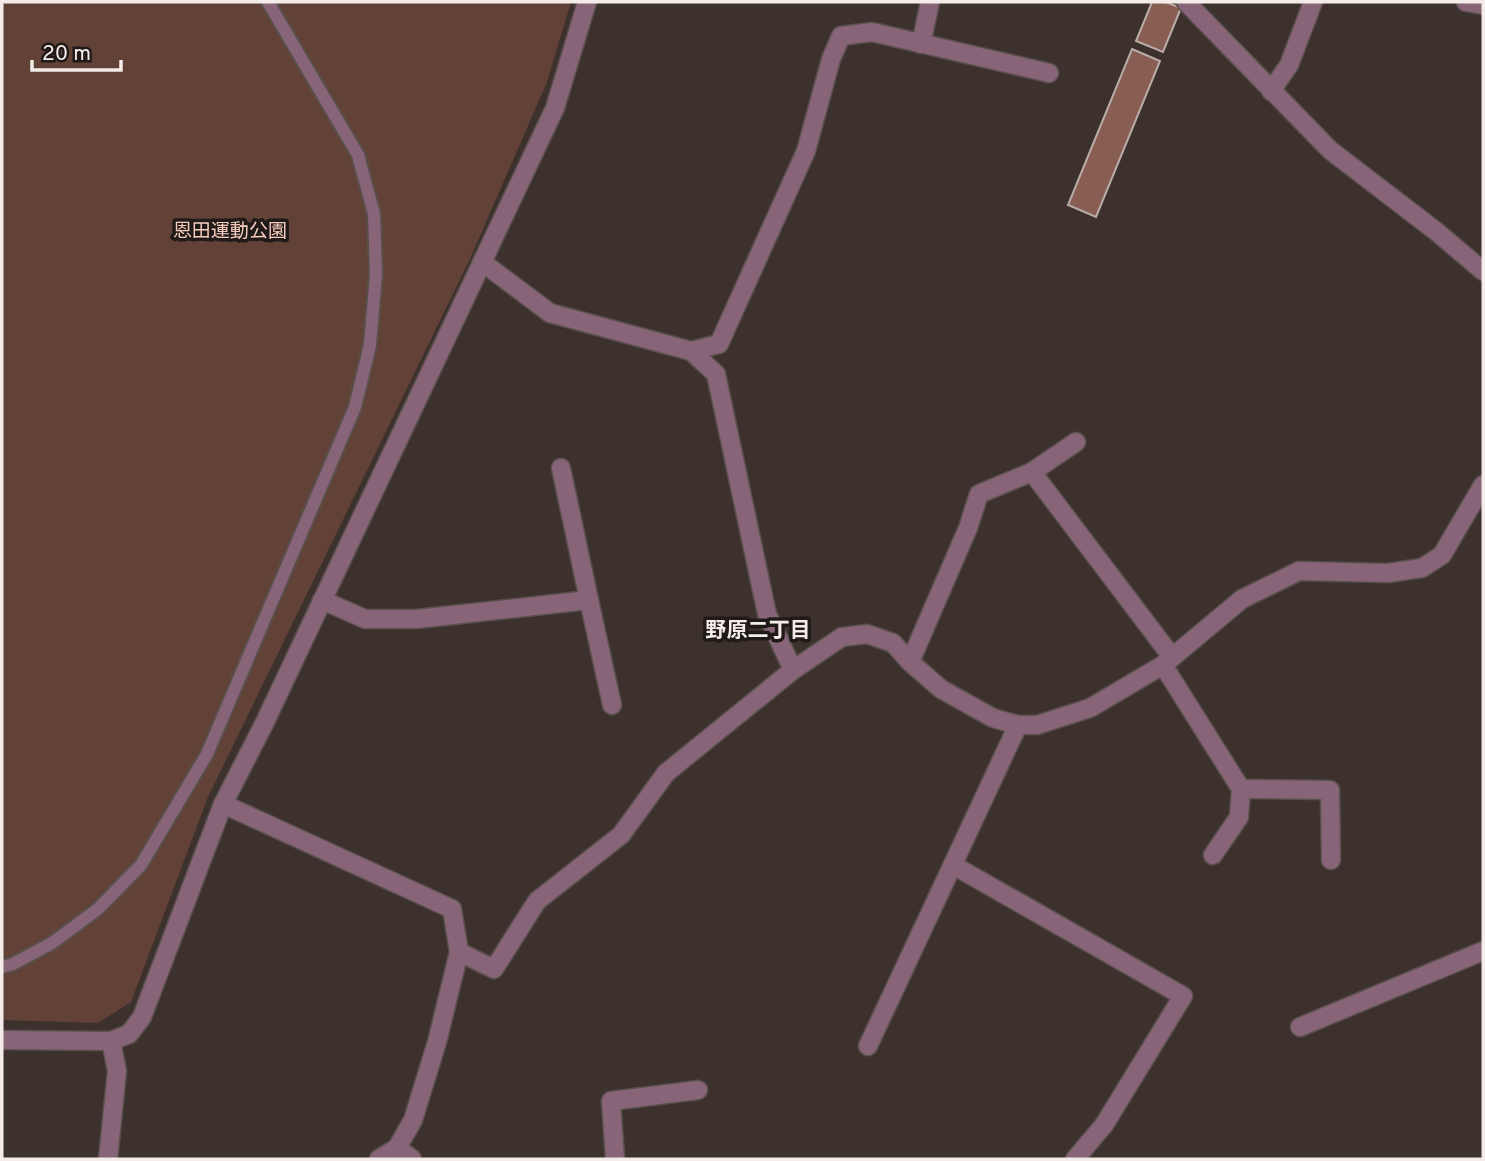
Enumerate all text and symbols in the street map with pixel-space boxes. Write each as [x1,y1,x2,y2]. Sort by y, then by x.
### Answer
scale bar [32,28,121,72]
text: 20 m [42,41,91,68]
park label: 恩田運動公園 [173,220,287,244]
district label: 野原二丁目 [706,618,811,645]

